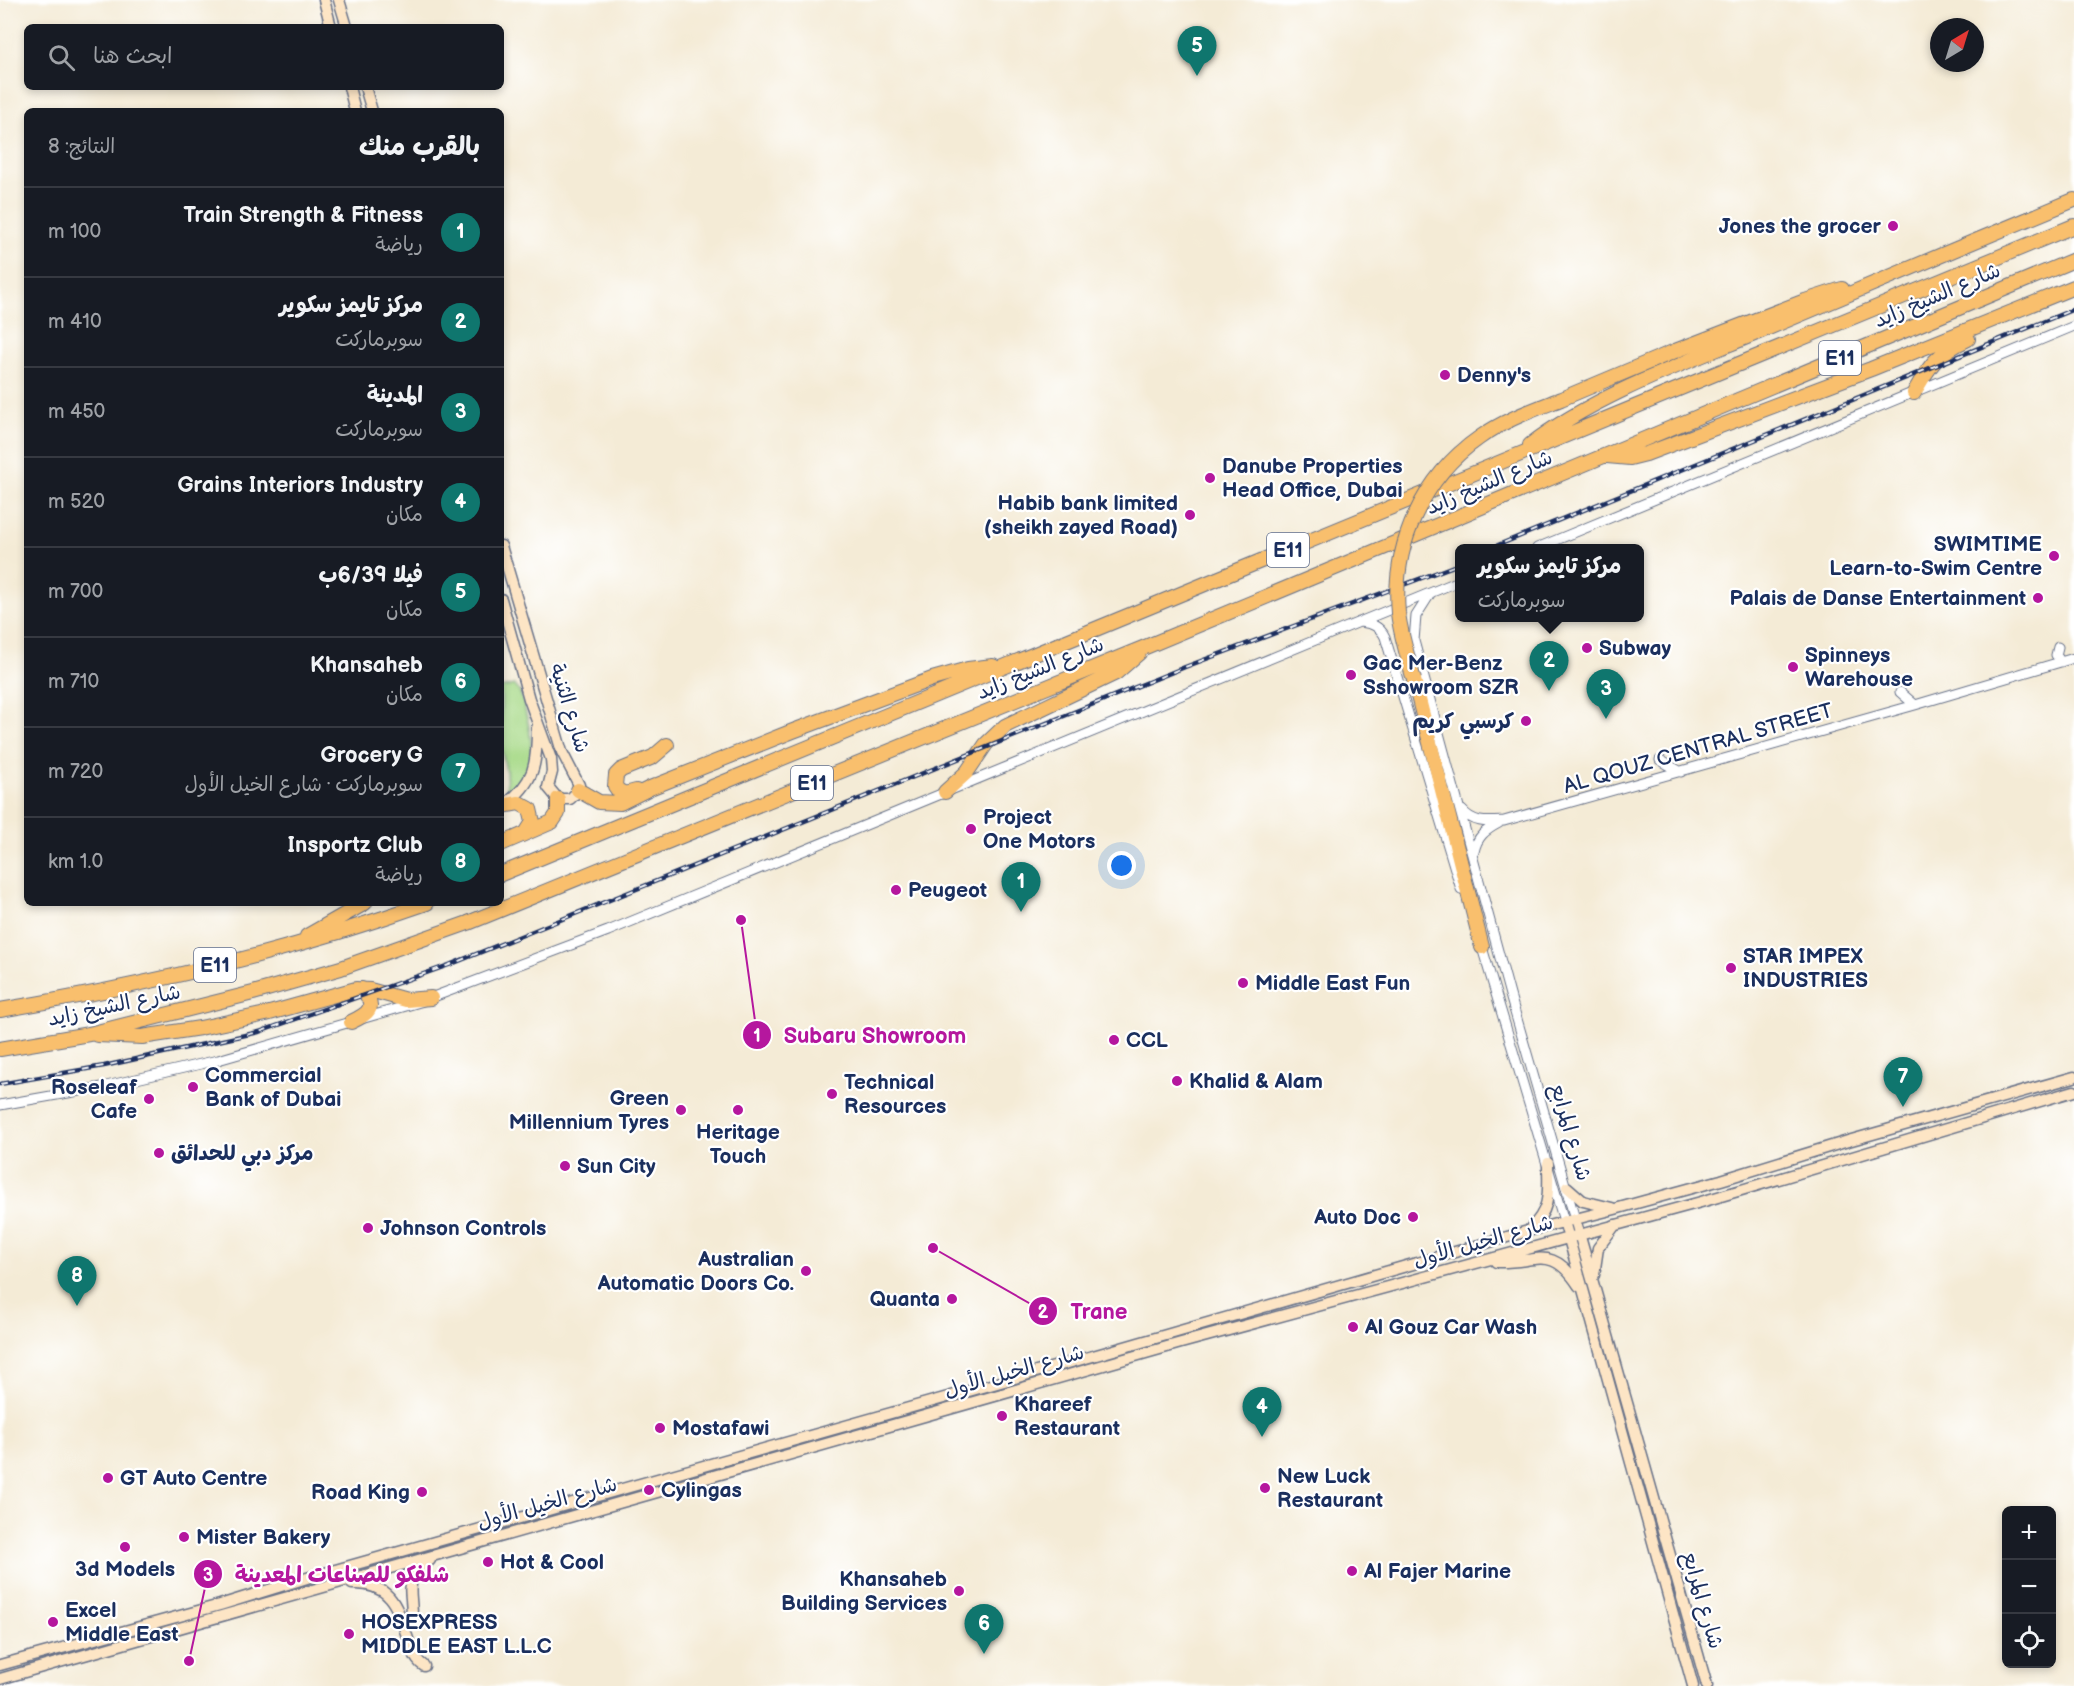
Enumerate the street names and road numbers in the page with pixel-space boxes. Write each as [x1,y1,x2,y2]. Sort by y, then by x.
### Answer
street label: شارع الشيخ زايد [1870,258,2005,335]
road number: E11 [1819,341,1861,375]
street label: شارع الشيخ زايد [1422,445,1557,522]
road number: E11 [1267,533,1309,567]
street label: شارع الشيخ زايد [973,632,1108,707]
street label: شارع الثنية [542,660,595,757]
street label: AL QOUZ CENTRAL STREET [1560,698,1836,799]
road number: E11 [791,766,833,800]
road number: E11 [194,948,236,982]
street label: شارع الشيخ زايد [45,979,183,1034]
street label: شارع المرابع [1543,1080,1596,1184]
street label: شارع الخيل الأول [1410,1208,1557,1275]
street label: شارع الخيل الأول [941,1338,1088,1405]
street label: شارع الخيل الأول [474,1470,621,1537]
street label: شارع المرابع [1675,1548,1728,1652]

